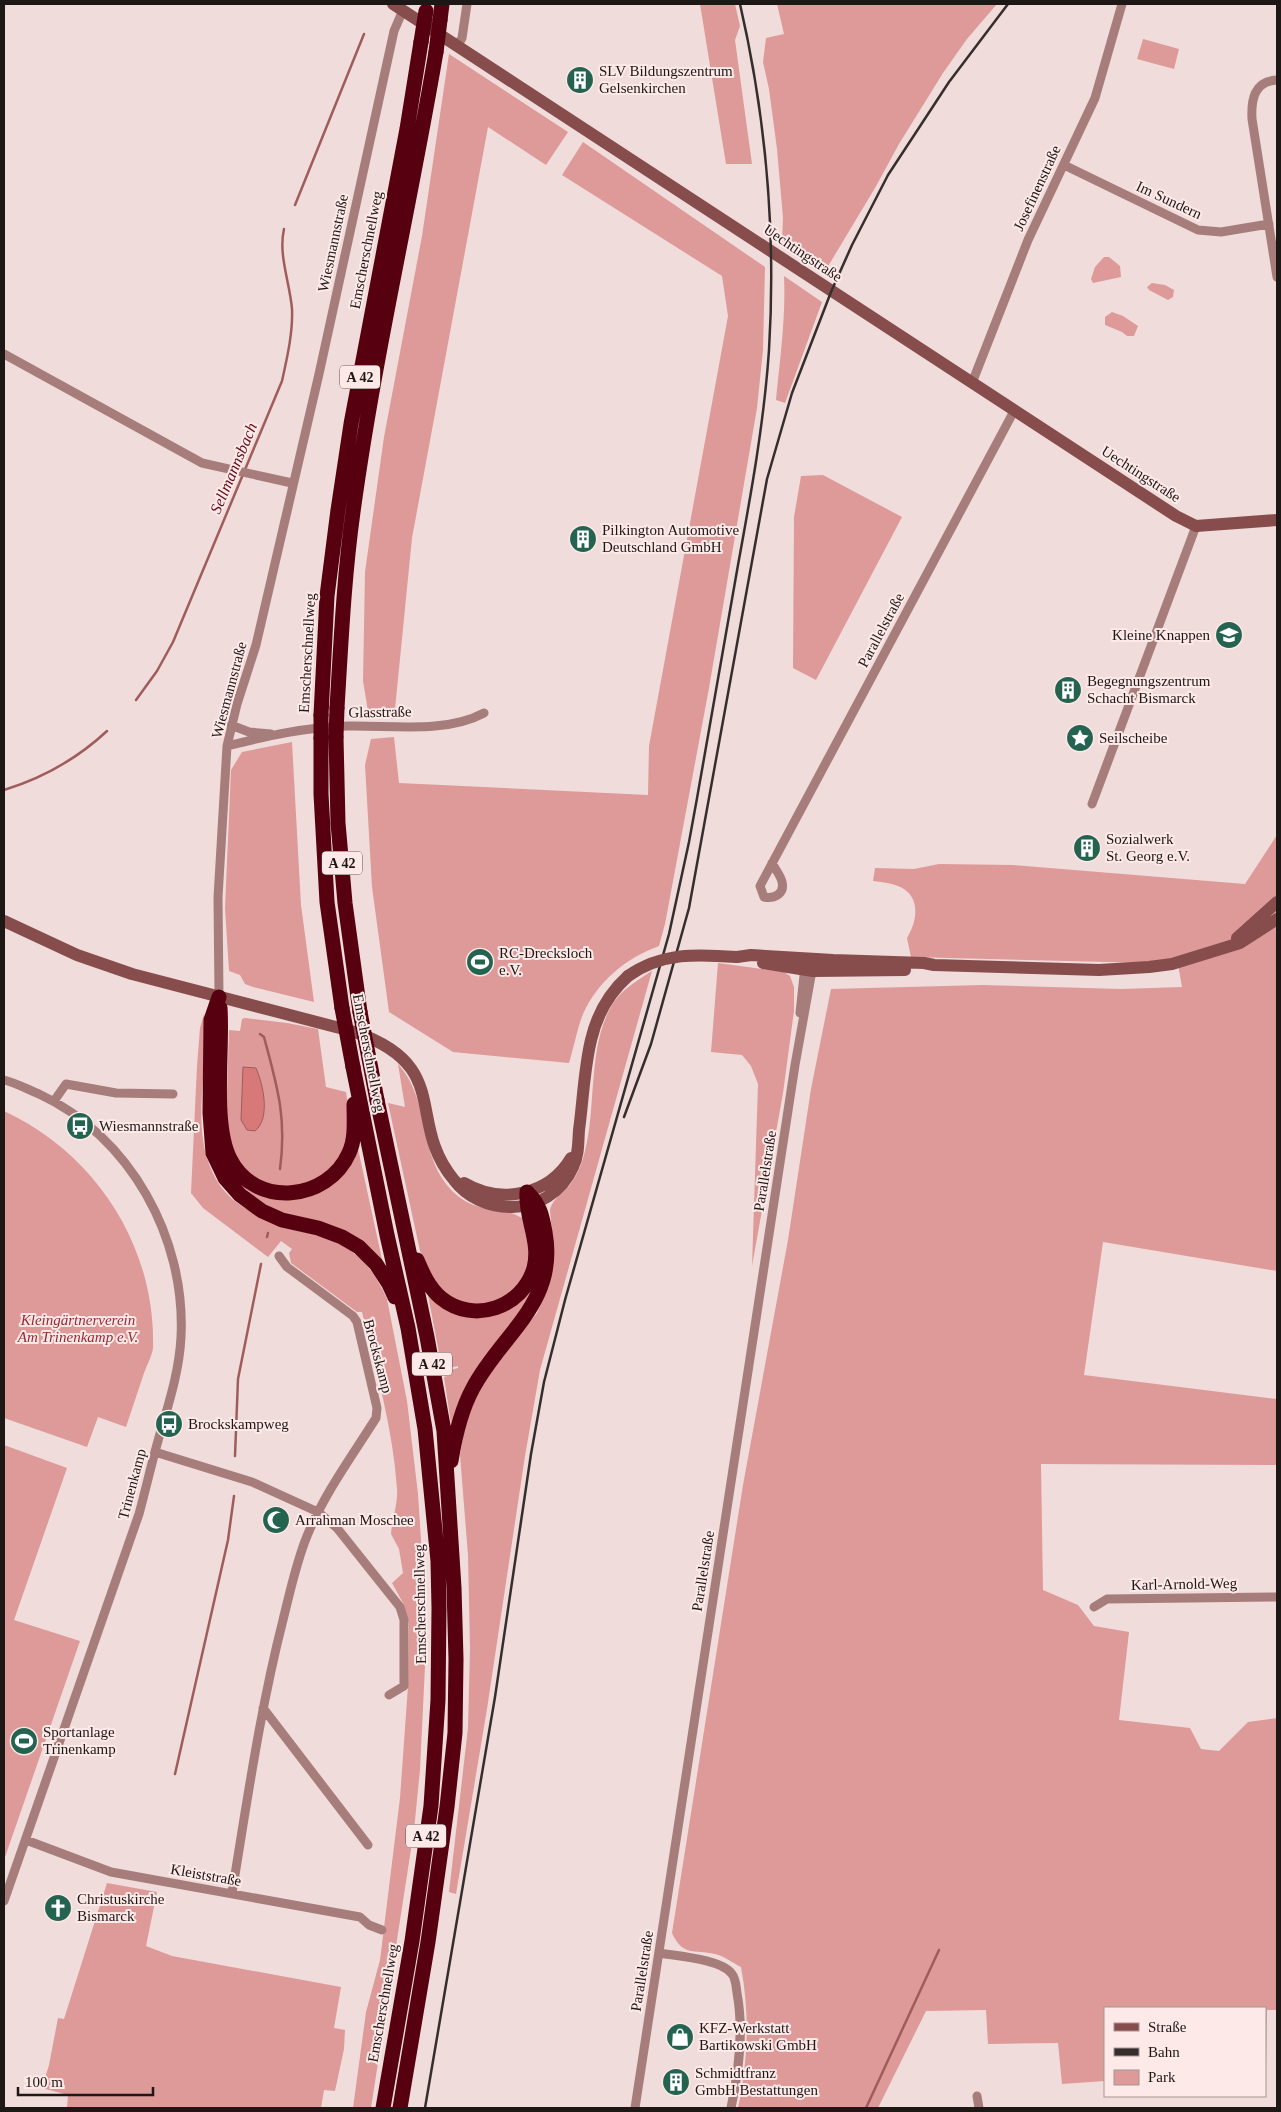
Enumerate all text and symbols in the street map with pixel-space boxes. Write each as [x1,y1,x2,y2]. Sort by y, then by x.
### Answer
place label: SLV Bildungszentrum Gelsenkirchen [599,63,733,96]
building icon: SLV Bildungszentrum Gelsenkirchen [565,65,595,95]
street label: Josefinenstraße [1010,142,1064,233]
street label: Im Sundern [1134,178,1205,222]
street label: Emscherschnellweg [347,189,385,310]
street label: Wiesmannstraße [315,192,351,293]
street label: Uechtingstraße [761,221,845,285]
road number: A 42 [340,366,380,388]
water label: Sellmannsbach [207,420,260,516]
street label: Uechtingstraße [1099,443,1184,506]
place label: Pilkington Automotive Deutschland GmbH [602,522,739,555]
building icon: Pilkington Automotive Deutschland GmbH [568,524,598,554]
street label: Parallelstraße [855,590,907,670]
street label: Emscherschnellweg [296,592,318,713]
school or university icon: Kleine Knappen [1214,620,1244,650]
place label: Kleine Knappen [1112,627,1210,643]
street label: Wiesmannstraße [208,640,250,740]
place label: Begegnungszentrum Schacht Bismarck [1087,673,1211,706]
building icon: Begegnungszentrum Schacht Bismarck [1053,675,1083,705]
street label: Glasstraße [348,703,412,721]
place icon: Seilscheibe [1065,723,1095,753]
place label: Seilscheibe [1099,730,1168,746]
place label: Sozialwerk St. Georg e.V. [1106,831,1190,864]
building icon: Sozialwerk St. Georg e.V. [1072,833,1102,863]
road number: A 42 [322,851,362,874]
place label: RC-Drecksloch e.V. [499,945,593,978]
sports icon: RC-Drecksloch e.V. [465,947,495,977]
street label: Emscherschnellweg [350,993,388,1114]
bus stop icon: Wiesmannstraße [65,1111,95,1141]
place label: Wiesmannstraße [99,1118,199,1134]
street label: Parallelstraße [751,1129,779,1213]
park label: Kleingärtnerverein Am Trinenkamp e.V. [17,1312,138,1345]
street label: Brockskamp [360,1317,396,1395]
road number: A 42 [412,1352,452,1376]
bus stop icon: Brockskampweg [154,1409,184,1439]
place label: Brockskampweg [188,1416,289,1432]
street label: Trinenkamp [115,1447,149,1521]
mosque icon: Arrahman Moschee [261,1505,291,1535]
place label: Arrahman Moschee [295,1512,414,1528]
street label: Parallelstraße [689,1529,717,1613]
street label: Emscherschnellweg [411,1543,429,1664]
street label: Karl-Arnold-Weg [1131,1575,1238,1593]
place label: Sportanlage Trinenkamp [43,1724,116,1757]
sports icon: Sportanlage Trinenkamp [9,1726,39,1756]
road number: A 42 [406,1824,446,1848]
street label: Kleiststraße [169,1861,243,1889]
place label: Christuskirche Bismarck [77,1891,165,1924]
church icon: Christuskirche Bismarck [43,1893,73,1923]
street label: Parallelstraße [628,1929,656,2013]
street label: Emscherschnellweg [365,1942,401,2063]
legend [1104,2007,1266,2097]
text: Straße [1148,2019,1187,2035]
place label: KFZ-Werkstatt Bartikowski GmbH [699,2020,817,2053]
shop icon: KFZ-Werkstatt Bartikowski GmbH [665,2022,695,2052]
text: Bahn [1148,2044,1180,2060]
scale bar [18,2064,152,2096]
place label: Schmidtfranz GmbH Bestattungen [695,2065,818,2098]
building icon: Schmidtfranz GmbH Bestattungen [661,2067,691,2097]
text: Park [1148,2069,1176,2085]
text: 100 m [25,2074,63,2090]

